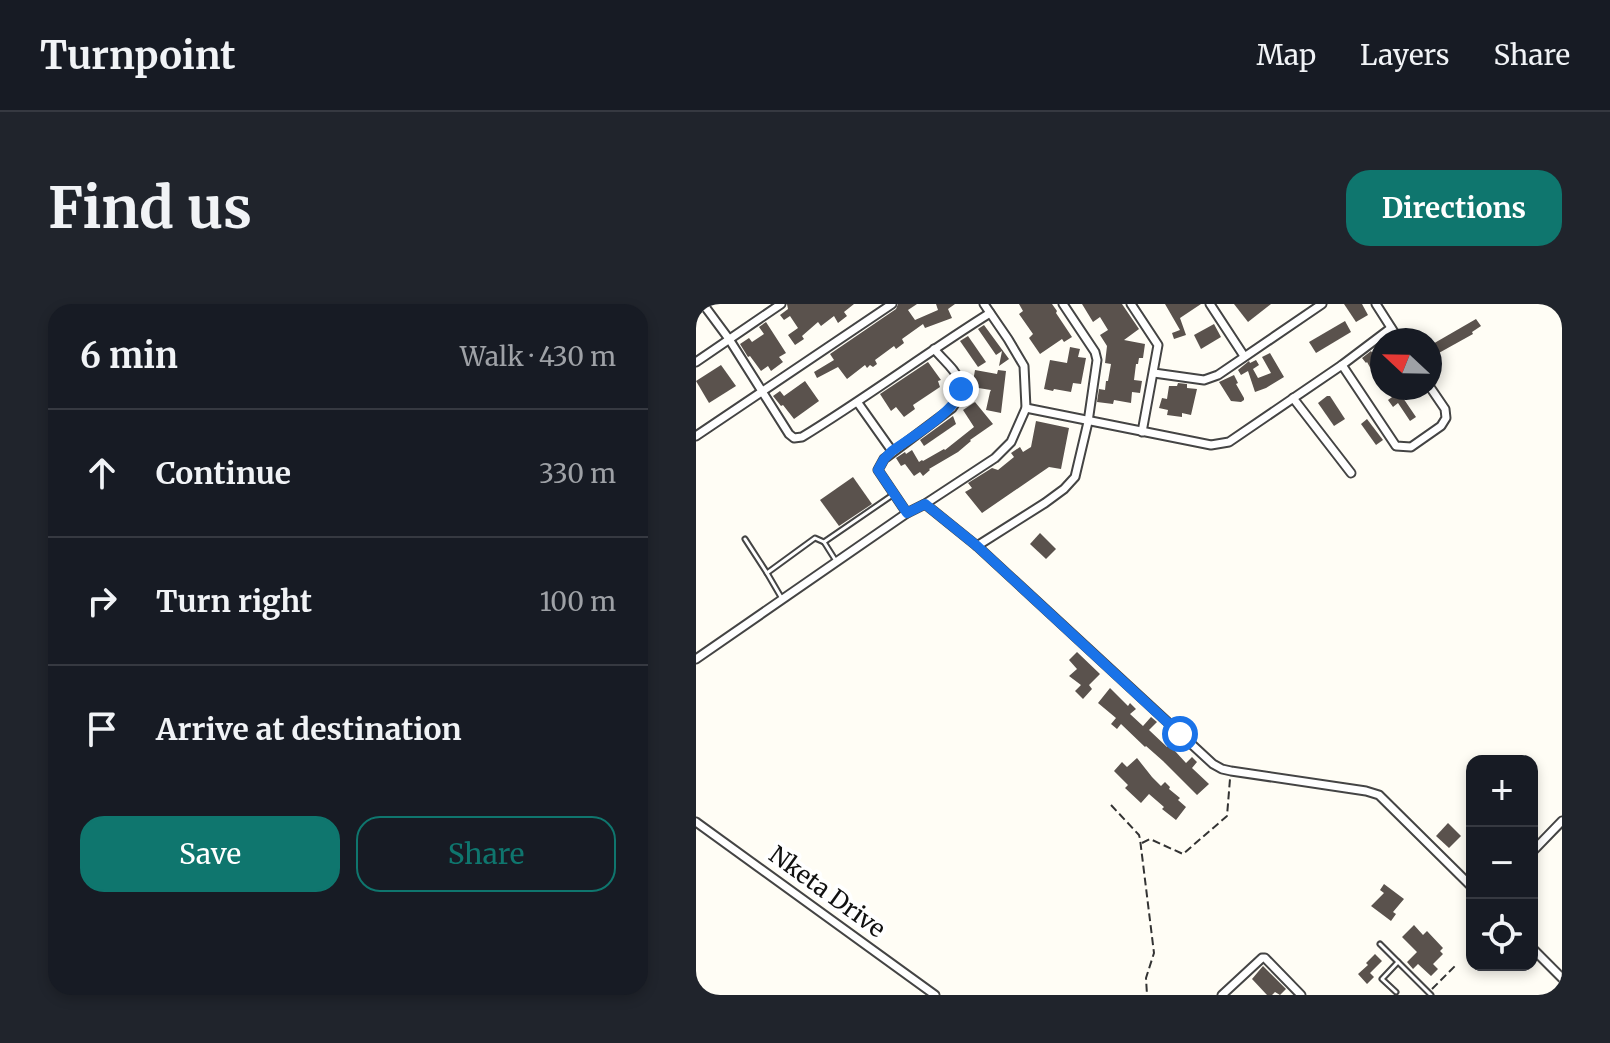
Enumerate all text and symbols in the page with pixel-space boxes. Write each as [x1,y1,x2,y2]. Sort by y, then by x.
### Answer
text: Turnpoint [40,32,235,79]
text: Map [1256,37,1316,73]
text: Layers [1360,37,1449,73]
text: Share [1493,37,1570,73]
button: Directions [1346,170,1562,246]
text: Find us [48,173,252,243]
north arrow [1370,328,1442,400]
text: 6 min [80,335,178,377]
text: Walk · 430 m [460,340,616,373]
route end [943,371,979,407]
icon: ahead [80,451,124,495]
text: Continue [156,454,291,492]
text: 330 m [539,457,616,490]
icon: right [80,579,124,623]
text: Turn right [156,582,312,620]
text: 100 m [540,585,616,618]
icon: arrive [80,707,124,751]
text: Arrive at destination [156,710,462,748]
route start [1162,716,1198,752]
map controls [1466,755,1538,971]
button: + [1466,755,1538,827]
button: Save [80,816,340,892]
button: Share [356,816,616,892]
button: − [1466,827,1538,899]
street label: Nketa Drive [763,839,891,944]
button: locate [1466,899,1538,971]

